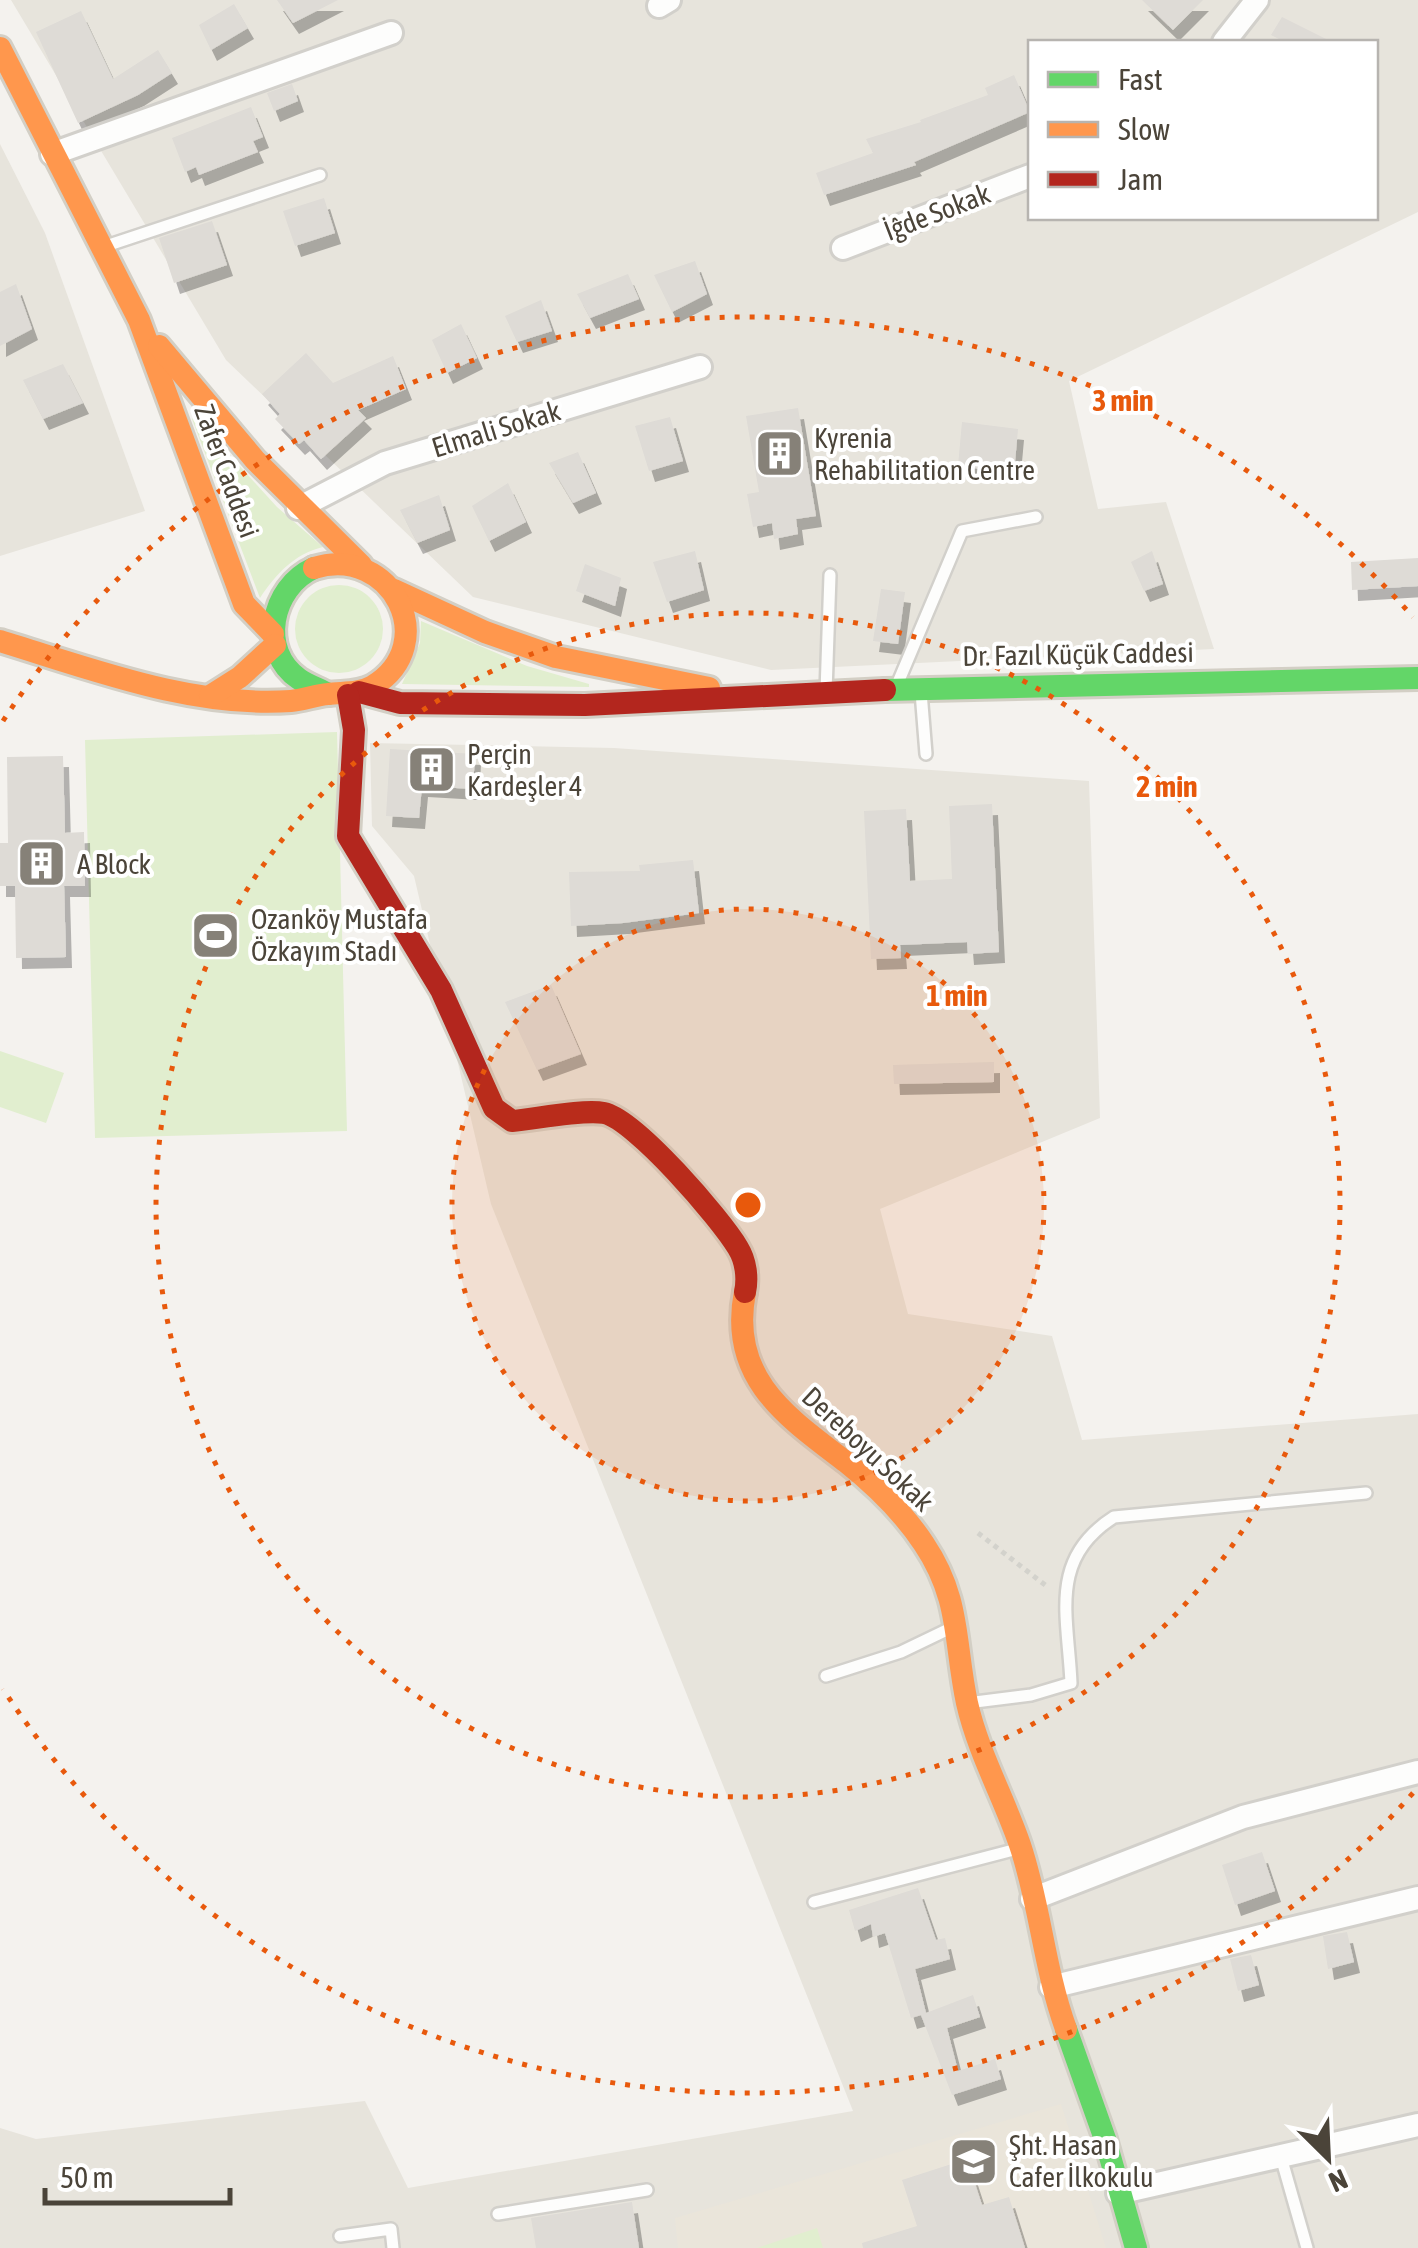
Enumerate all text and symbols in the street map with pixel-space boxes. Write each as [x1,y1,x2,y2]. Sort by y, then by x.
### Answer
legend [1028,40,1378,220]
text: Fast [1118,62,1163,96]
text: Slow [1118,112,1170,146]
text: Jam [1118,162,1163,196]
street label: İĝde Sokak [879,177,995,247]
text: 3 min [1092,383,1154,417]
street label: Elmali Sokak [428,394,564,464]
street label: Zafer Caddesi [188,400,266,542]
place label: Kyrenia Rehabilitation Centre [814,422,1035,486]
building icon: Kyrenia Rehabilitation Centre [753,428,805,480]
street label: Dr. Fazıl Küçük Caddesi [962,636,1194,672]
place label: Perçin Kardeşler 4 [467,738,582,802]
building icon: Perçin Kardeşler 4 [406,744,458,796]
text: 2 min [1136,769,1198,803]
building icon: A Block [16,838,68,890]
place label: A Block [77,848,151,880]
place label: Ozanköy Mustafa Özkayım Stadı [251,903,428,967]
sports icon: Ozanköy Mustafa Özkayım Stadı [190,909,242,961]
text: 1 min [926,978,988,1012]
centre of rings [730,1187,766,1223]
street label: Dereboyu Sokak [796,1380,940,1518]
north arrow [1278,2108,1378,2208]
place label: Şht. Hasan Cafer İlkokulu [1009,2129,1153,2193]
school or university icon: Şht. Hasan Cafer İlkokulu [948,2135,1000,2187]
scale bar [45,2143,230,2205]
text: 50 m [60,2160,114,2194]
text: N [1324,2163,1352,2199]

